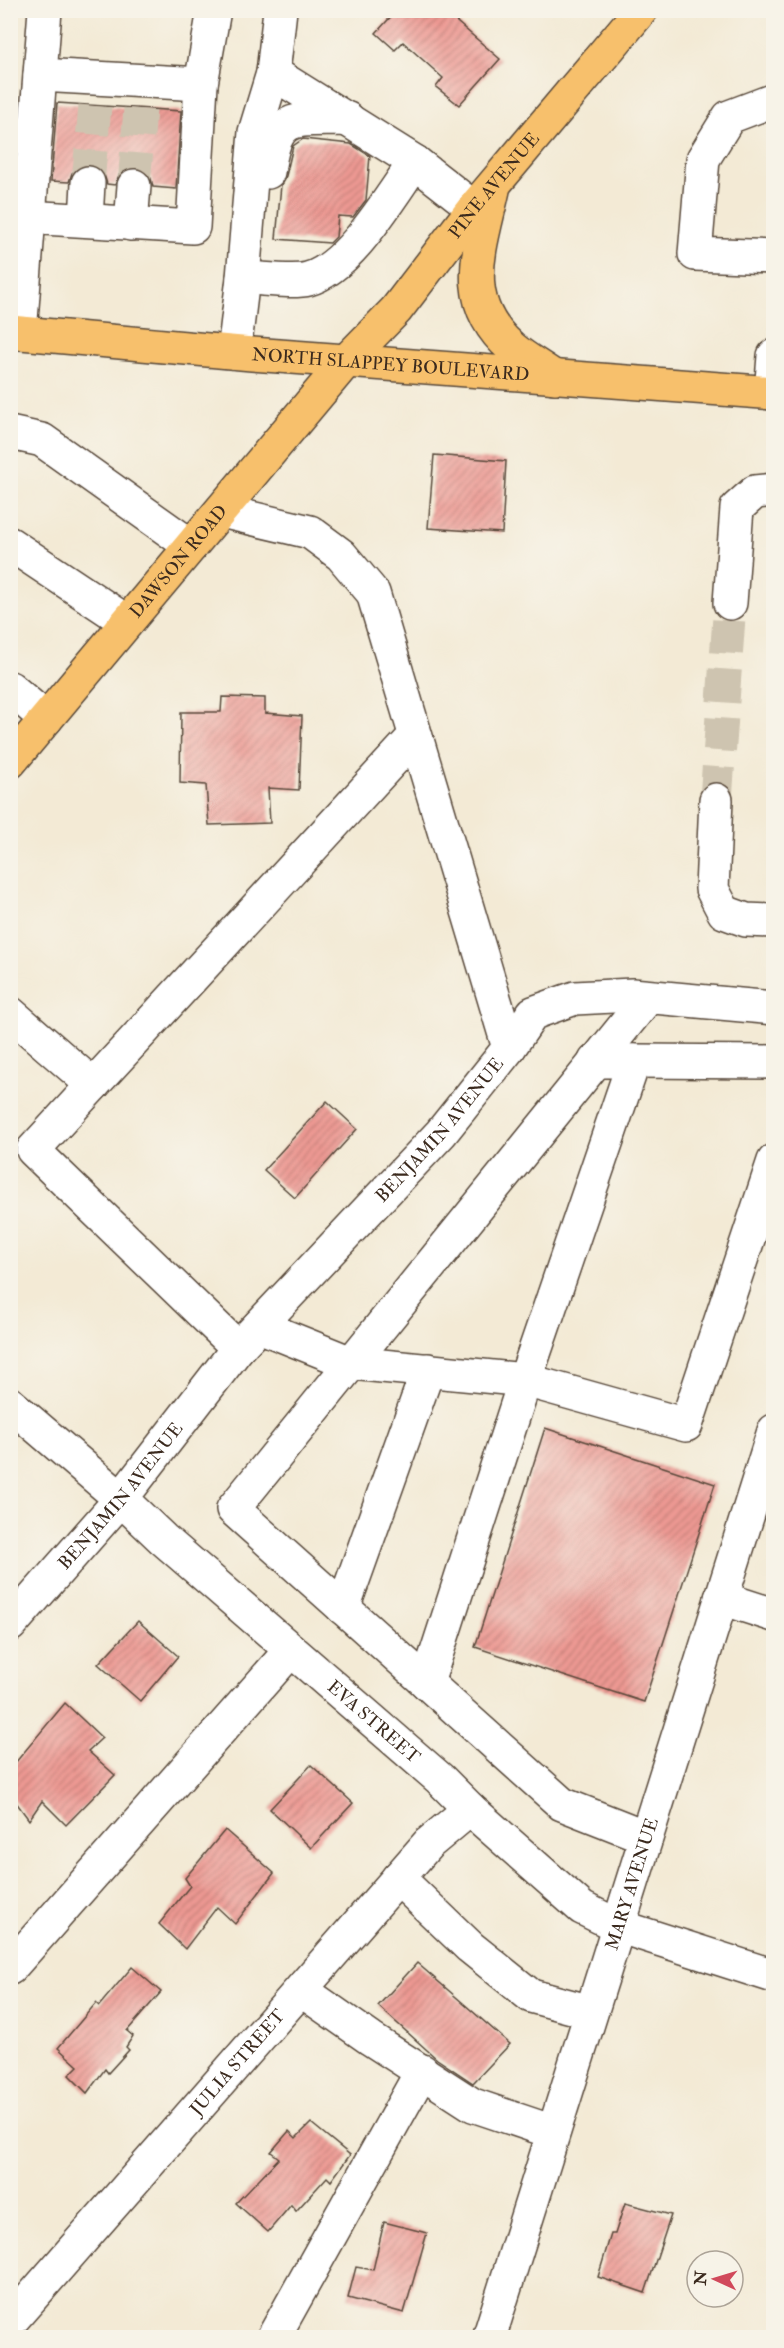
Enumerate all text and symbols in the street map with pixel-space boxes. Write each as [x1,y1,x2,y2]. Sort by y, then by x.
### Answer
street label: PINE AVENUE [443,128,544,243]
street label: NORTH SLAPPEY BOULEVARD [251,343,530,386]
street label: DAWSON ROAD [124,500,232,622]
street label: BENJAMIN AVENUE [370,1053,508,1207]
street label: BENJAMIN AVENUE [53,1417,188,1574]
street label: EVA STREET [323,1675,425,1769]
street label: MARY AVENUE [600,1815,663,1953]
street label: JULIA STREET [184,2004,290,2121]
north arrow [685,2249,745,2309]
text: N [690,2270,712,2287]

